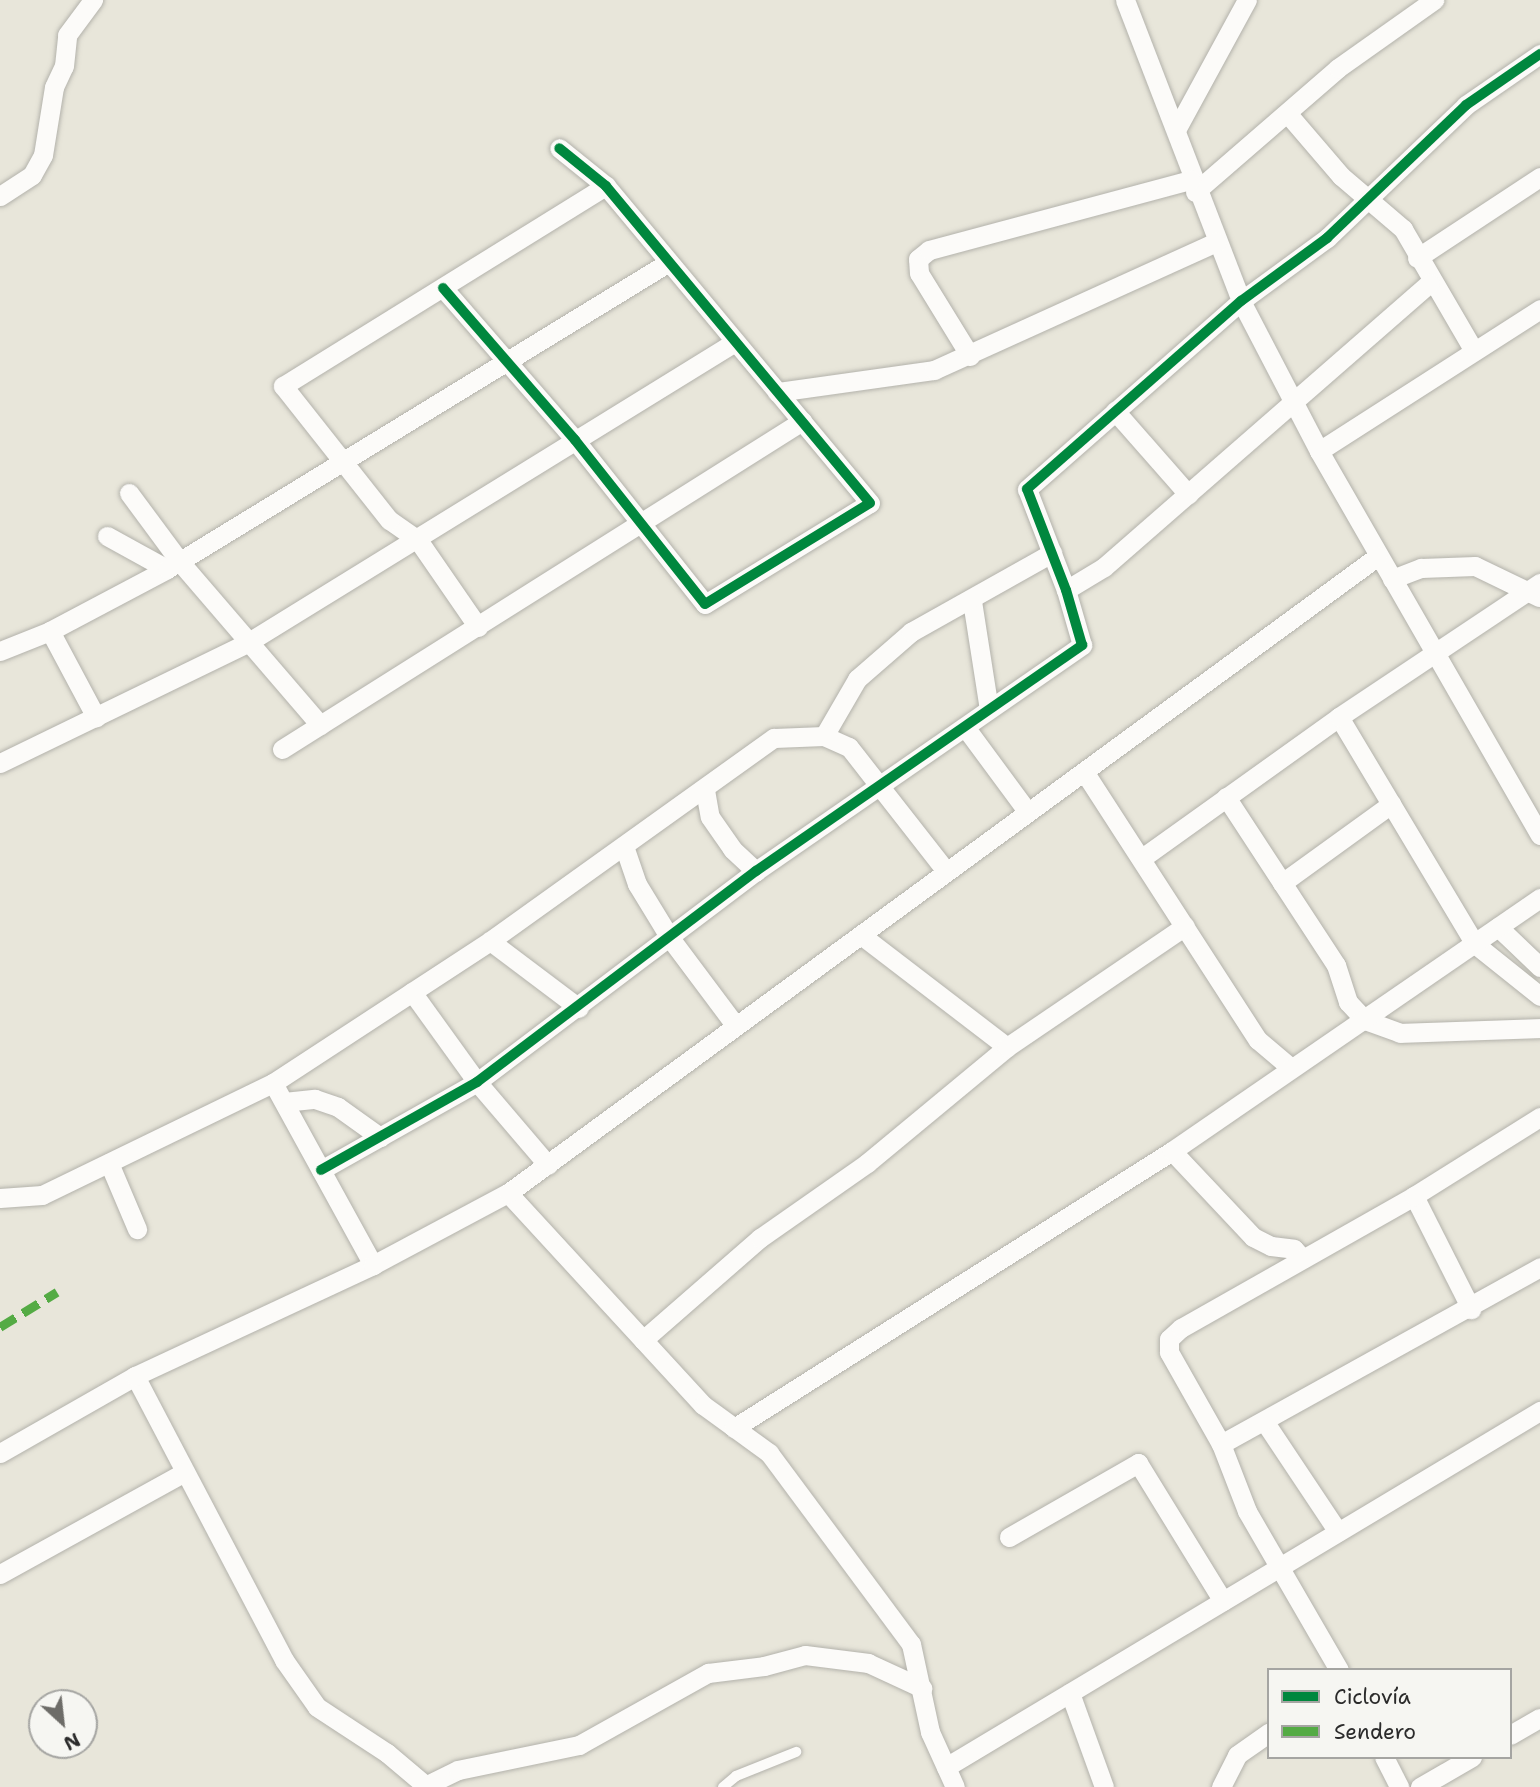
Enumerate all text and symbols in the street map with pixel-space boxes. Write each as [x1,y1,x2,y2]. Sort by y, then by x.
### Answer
legend [1267,1668,1512,1759]
text: Ciclovía [1334,1683,1411,1711]
north arrow [28,1689,98,1759]
text: Sendero [1334,1718,1416,1746]
text: N [59,1727,84,1756]

